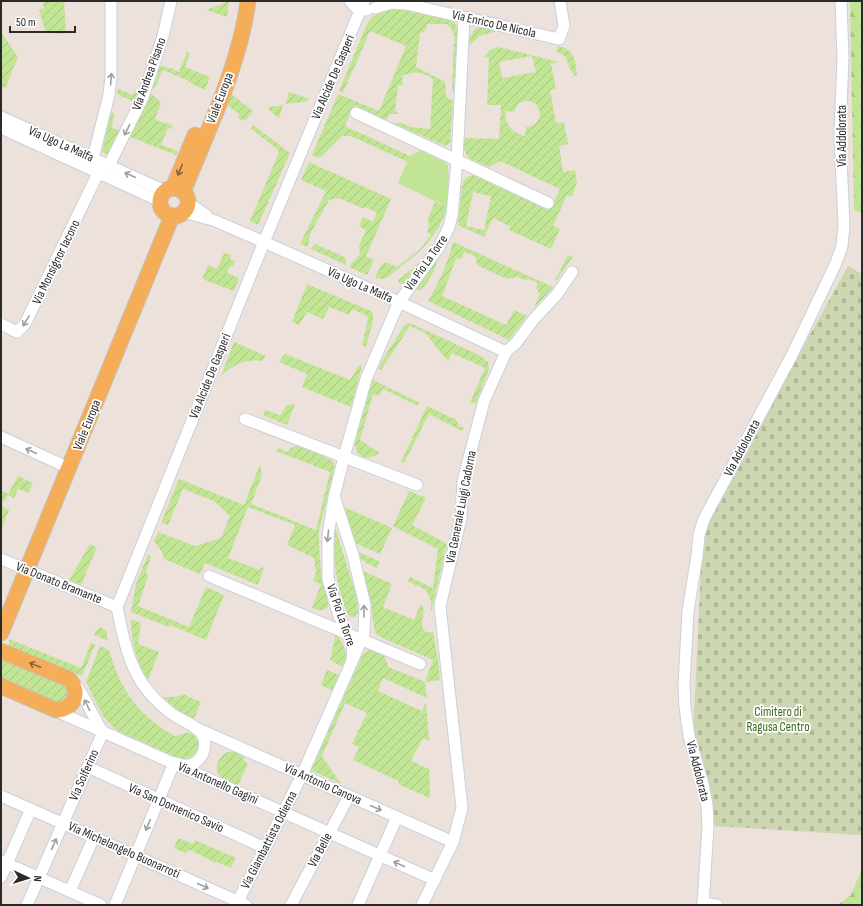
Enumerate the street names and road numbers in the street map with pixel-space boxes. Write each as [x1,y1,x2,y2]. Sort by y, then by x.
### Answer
street label: Via Enrico De Nicola [450,7,538,41]
street label: Via Alcide De Gasperi [308,32,358,122]
street label: Via Andrea Pisano [128,35,170,113]
street label: Viale Europa [203,70,237,126]
street label: Via Addolorata [834,105,850,167]
street label: Via Ugo La Malfa [26,122,96,166]
street label: Via Monsignor Iacono [29,217,83,307]
street label: Via Pio La Torre [401,232,451,294]
street label: Via Ugo La Malfa [325,263,395,307]
street label: Via Alcide De Gasperi [186,331,234,421]
street label: Viale Europa [70,397,104,453]
street label: Via Addolorata [720,417,764,479]
street label: Via Generale Luigi Cadorna [442,449,480,565]
street label: Via Donato Bramante [14,558,104,608]
street label: Via Pio La Torre [323,582,359,648]
street label: Via Addolorata [683,739,713,803]
street label: Via Solferino [66,747,102,803]
street label: Via Antonello Gagini [175,758,261,808]
street label: Via Antonio Canova [282,760,364,808]
street label: Via San Domenico Savio [126,780,226,836]
street label: Via Giambattista Odierna [237,788,301,892]
street label: Via Michelangelo Buonarroti [66,818,182,882]
street label: Via Belle [304,830,336,870]

